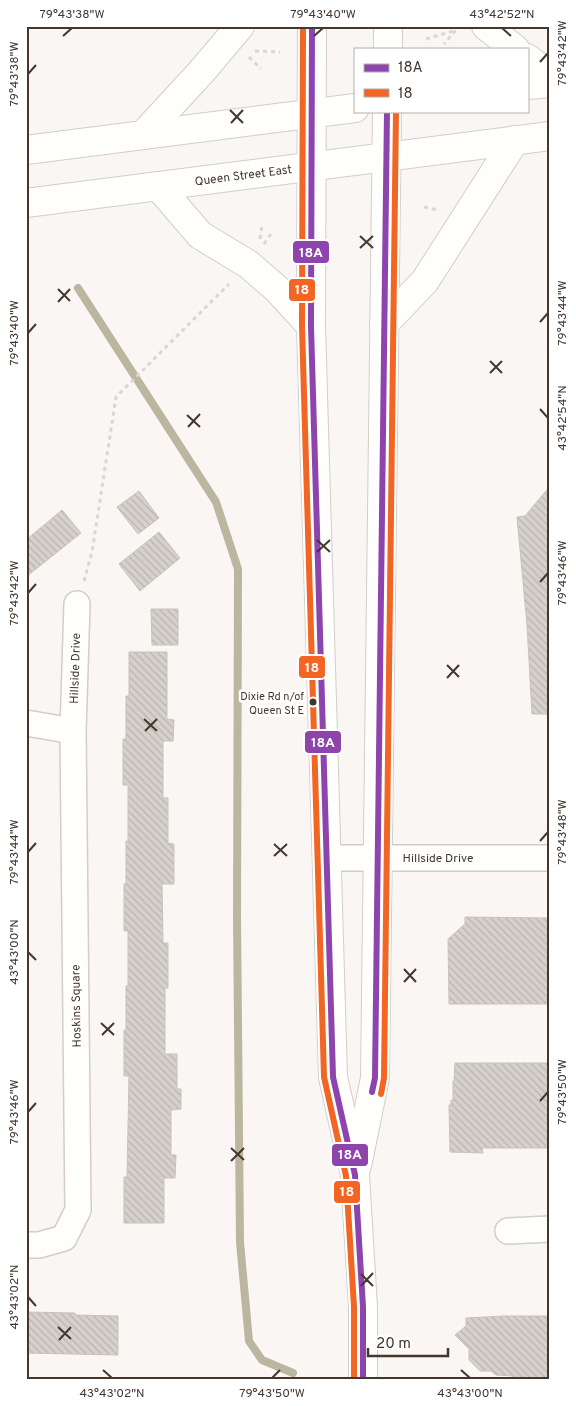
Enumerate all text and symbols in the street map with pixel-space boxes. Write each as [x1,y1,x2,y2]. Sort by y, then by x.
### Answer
text: 79°43'38"W [39,7,105,23]
text: 79°43'40"W [290,7,356,23]
text: 43°42'52"N [469,7,535,23]
text: 79°43'42"W [555,20,571,86]
text: 79°43'38"W [7,41,23,107]
legend [354,48,528,112]
text: 18A [398,59,423,78]
text: 18 [398,85,413,104]
street label: Queen Street East [194,162,293,190]
line badge: 18A [292,240,330,264]
text: 18A [299,245,323,262]
line badge: 18 [288,278,316,302]
text: 79°43'44"W [555,280,571,346]
text: 18 [295,282,309,299]
text: 79°43'40"W [7,300,23,366]
text: 43°42'54"N [555,385,571,451]
text: 79°43'46"W [555,540,571,606]
text: 79°43'42"W [7,560,23,626]
street label: Hillside Drive [67,633,85,704]
line badge: 18 [298,655,326,679]
text: 18 [305,660,319,677]
place label: Dixie Rd n/of Queen St E [240,690,304,718]
marker: Dixie Rd n/of Queen St E [308,697,318,707]
line badge: 18A [304,730,342,754]
text: 18A [311,735,335,752]
text: 79°43'48"W [555,799,571,865]
text: 79°43'44"W [7,819,23,885]
street label: Hillside Drive [403,851,474,867]
text: 43°43'00"N [7,919,23,985]
street label: Hoskins Square [68,964,86,1048]
text: 79°43'50"W [555,1059,571,1125]
text: 79°43'46"W [7,1079,23,1145]
line badge: 18A [331,1143,369,1167]
text: 18A [338,1147,362,1164]
line badge: 18 [333,1180,361,1204]
text: 18 [340,1184,354,1201]
text: 43°43'02"N [7,1264,23,1330]
scale bar [368,1326,448,1358]
text: 20 m [376,1335,411,1354]
text: 43°43'02"N [79,1386,145,1402]
text: 79°43'50"W [239,1386,305,1402]
text: 43°43'00"N [437,1386,503,1402]

